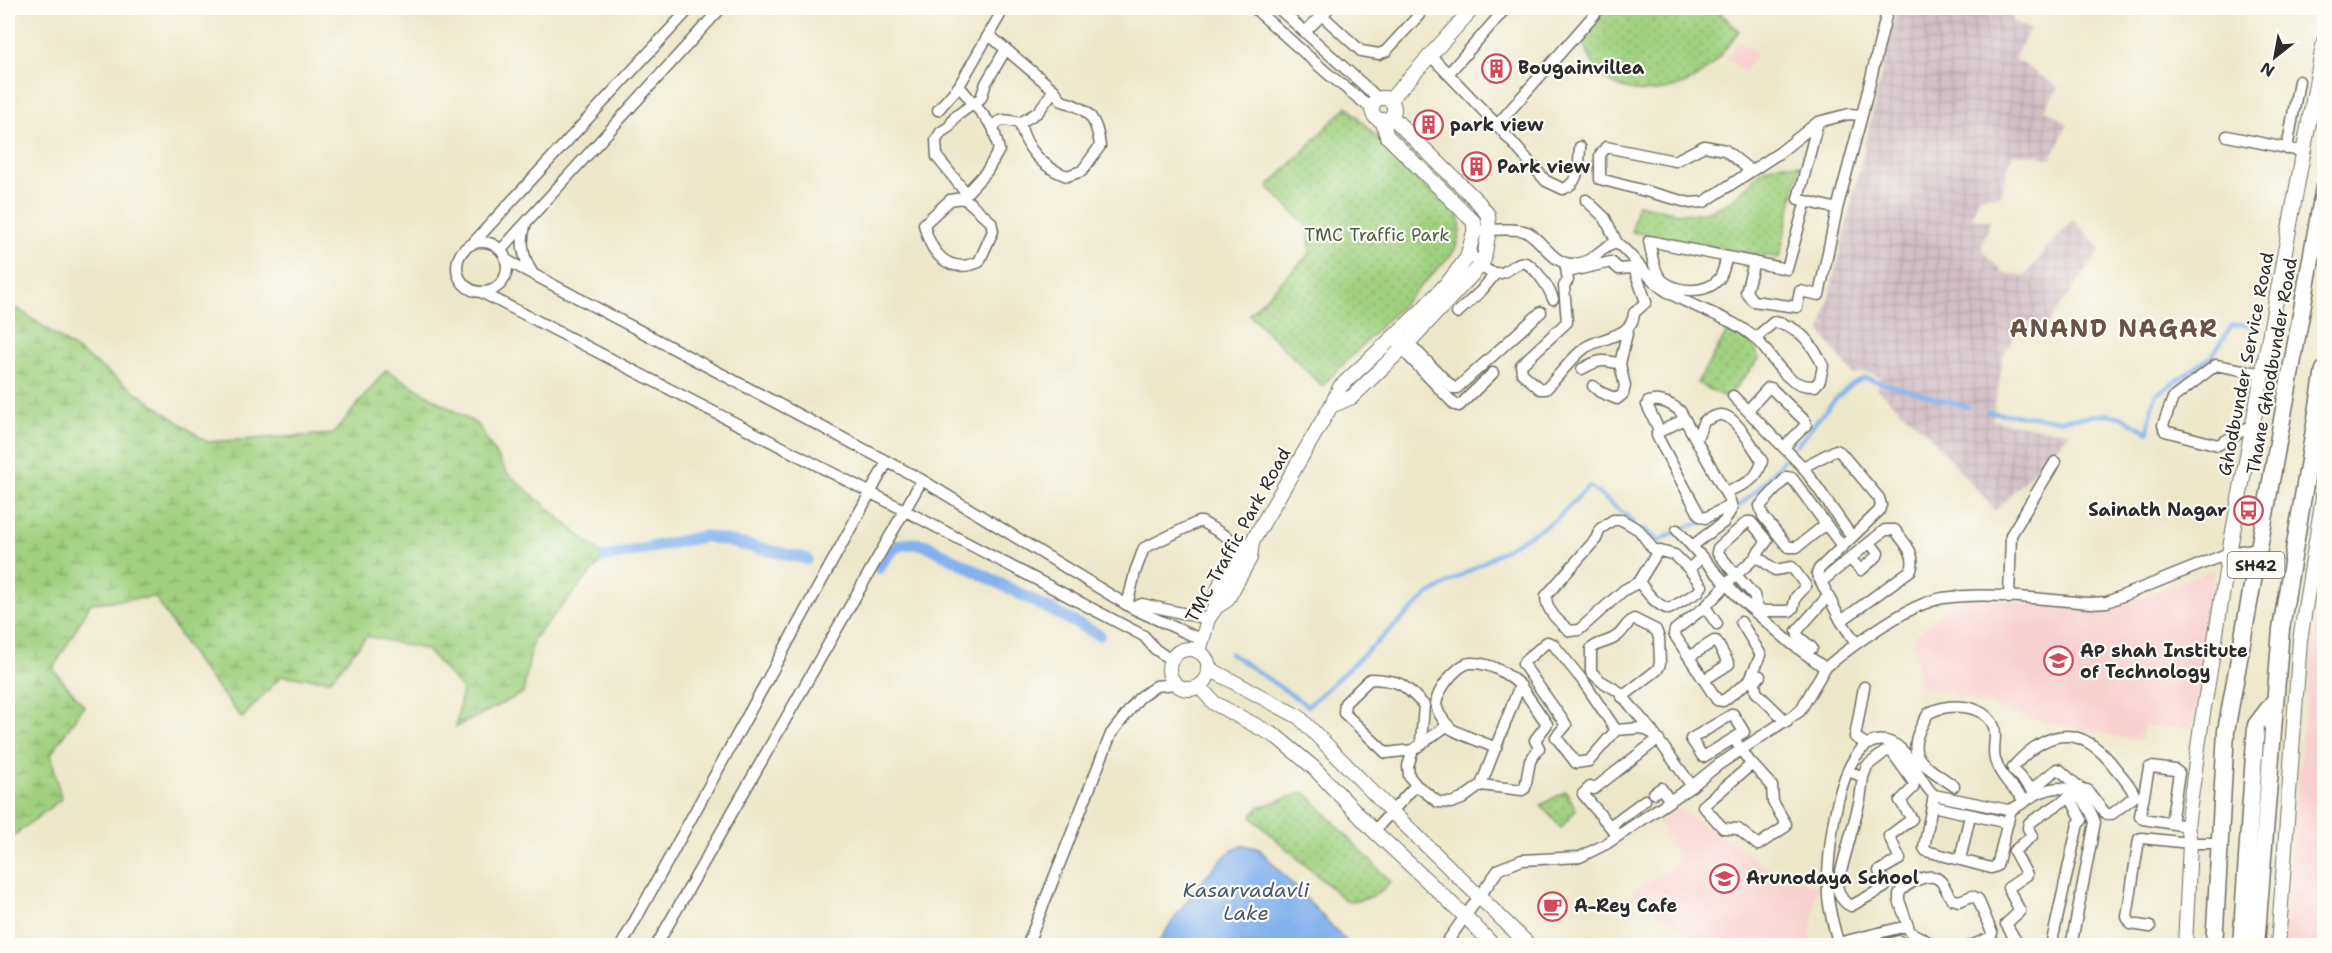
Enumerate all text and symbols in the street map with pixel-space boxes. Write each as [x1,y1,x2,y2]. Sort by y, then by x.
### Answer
north arrow [2245,27,2305,87]
building icon: Bougainvillea [1481,52,1513,84]
place label: Bougainvillea [1518,56,1645,80]
text: N [2257,57,2278,82]
building icon: park view [1413,109,1445,141]
place label: park view [1450,113,1544,137]
building icon: Park view [1460,151,1492,183]
place label: Park view [1497,155,1591,179]
park label: TMC Traffic Park [1304,223,1450,247]
street label: Ghodbunder Service Road [2213,250,2279,478]
street label: Thane Ghodbunder Road [2241,256,2303,476]
district label: ANAND NAGAR [2010,313,2218,345]
street label: TMC Traffic Park Road [1180,443,1296,627]
bus stop icon: Sainath Nagar [2232,494,2264,526]
place label: Sainath Nagar [2088,498,2227,522]
road number: SH42 [2228,552,2284,578]
place label: AP shah Institute of Technology [2080,639,2248,684]
school or university icon: AP shah Institute of Technology [2043,645,2075,677]
school or university icon: Arunodaya School [1709,862,1741,894]
place label: Arunodaya School [1746,866,1919,890]
water label: Kasarvadavli Lake [1183,877,1310,926]
cafe icon: A-Rey Cafe [1537,890,1569,922]
place label: A-Rey Cafe [1574,894,1677,918]

